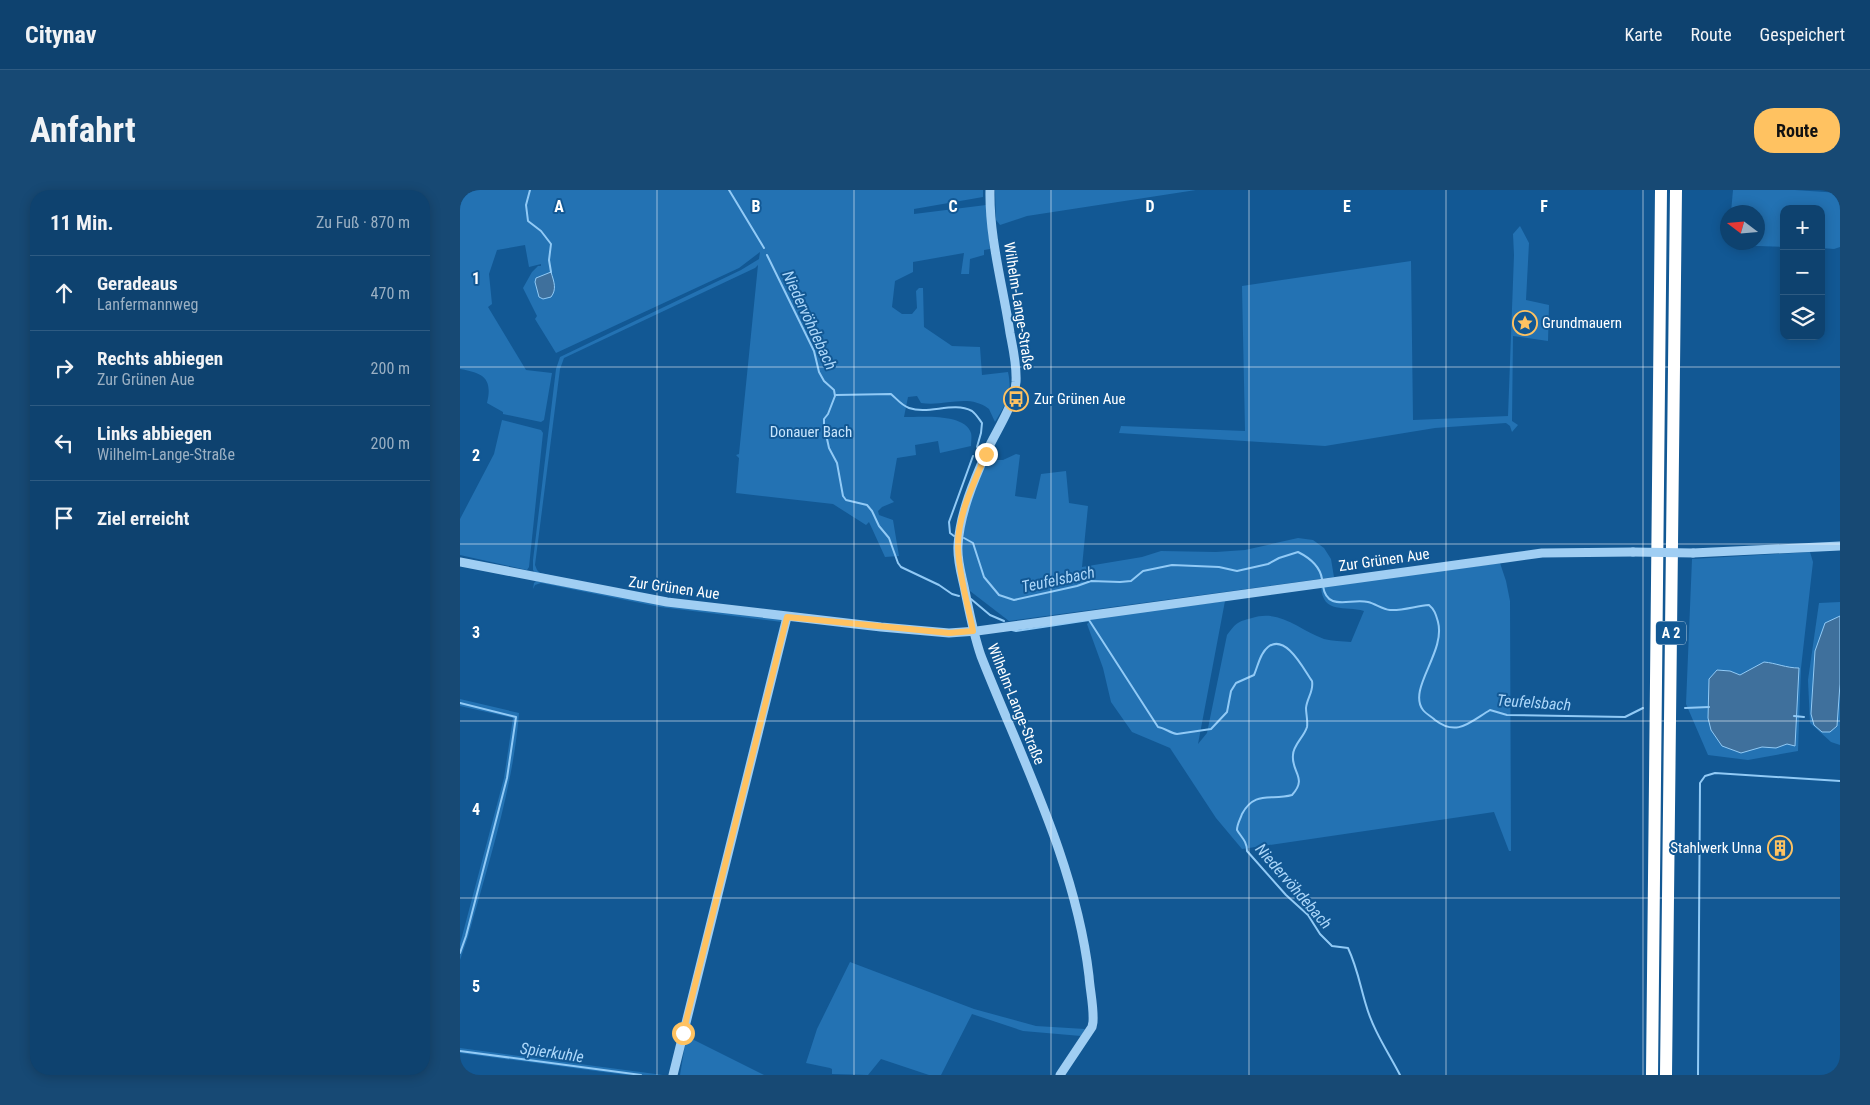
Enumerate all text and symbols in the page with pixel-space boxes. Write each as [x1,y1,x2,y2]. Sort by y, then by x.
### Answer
text: Citynav [25,21,96,49]
text: Karte [1624,24,1663,45]
text: Route [1691,24,1732,45]
text: Gespeichert [1760,24,1845,45]
button: Route [1754,108,1840,153]
text: Anfahrt [30,110,136,151]
text: A [554,197,564,216]
text: B [752,197,761,216]
text: C [948,197,958,216]
text: D [1145,197,1155,216]
text: E [1343,197,1351,216]
text: F [1540,197,1548,216]
north arrow [1720,205,1765,250]
map controls [1780,205,1825,340]
button: + [1780,205,1825,250]
text: 11 Min. [50,211,114,235]
text: Zu Fuß · 870 m [316,213,410,232]
street label: Wilhelm-Lange-Straße [1000,241,1038,371]
button: − [1780,250,1825,295]
water label: Niedervöhdebach [778,268,841,373]
text: 1 [472,269,480,288]
text: Geradeaus [97,272,178,295]
icon: ahead [50,279,78,307]
text: 470 m [371,284,410,303]
text: Lanfermannweg [97,295,198,314]
button: layers [1780,295,1825,340]
place icon: Grundmauern [1512,310,1538,336]
place label: Grundmauern [1542,314,1622,332]
text: Rechts abbiegen [97,347,223,370]
icon: right [50,354,78,382]
text: 200 m [371,359,410,378]
text: Zur Grünen Aue [97,370,195,389]
bus stop icon: Zur Grünen Aue [1003,386,1029,412]
place label: Zur Grünen Aue [1034,390,1126,408]
text: Links abbiegen [97,422,212,445]
park label: Donauer Bach [770,423,852,441]
icon: left [50,429,78,457]
text: 200 m [371,434,410,453]
route end [975,443,998,466]
text: Wilhelm-Lange-Straße [97,445,235,464]
text: 2 [472,446,480,465]
icon: arrive [50,504,78,532]
text: Ziel erreicht [97,507,189,530]
street label: Zur Grünen Aue [1337,545,1431,575]
water label: Teufelsbach [1020,562,1097,597]
street label: Zur Grünen Aue [627,573,721,603]
road number: A 2 [1656,622,1686,644]
text: 3 [472,623,480,642]
street label: Wilhelm-Lange-Straße [983,641,1049,767]
water label: Teufelsbach [1496,690,1572,715]
text: 4 [472,800,480,819]
building icon: Stahlwerk Unna [1767,835,1793,861]
place label: Stahlwerk Unna [1670,839,1762,857]
water label: Niedervöhdebach [1251,840,1336,933]
text: 5 [472,977,480,996]
route start [672,1022,695,1045]
water label: Spierkuhle [519,1039,585,1066]

